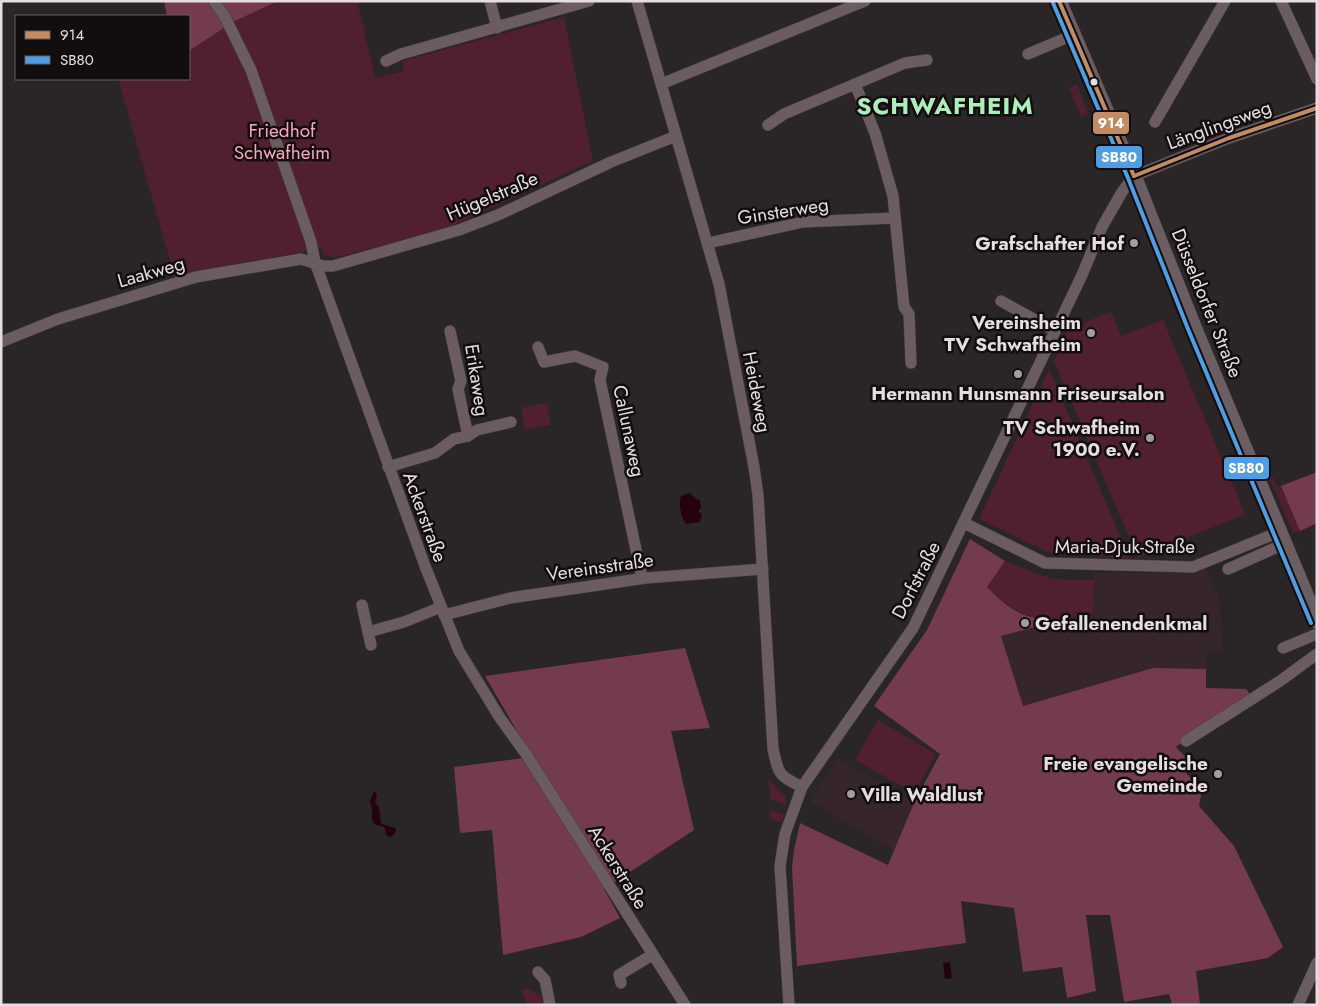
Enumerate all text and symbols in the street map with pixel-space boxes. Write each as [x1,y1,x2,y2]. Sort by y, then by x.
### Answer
legend [15,15,190,80]
text: 914 [60,24,84,46]
text: SB80 [60,49,94,71]
unlabelled marker [1089,77,1099,87]
district label: SCHWAFHEIM [856,88,1034,123]
street label: Länglingsweg [1163,94,1275,156]
line badge: 914 [1092,111,1130,135]
text: 914 [1098,113,1124,133]
park label: Friedhof Schwafheim [234,117,330,166]
line badge: SB80 [1095,145,1143,169]
text: SB80 [1101,147,1137,167]
street label: Hügelstraße [442,165,542,227]
street label: Ginsterweg [735,190,831,232]
street label: Düsseldorfer Straße [1165,224,1249,382]
place label: Grafschafter Hof [975,230,1125,257]
marker: Grafschafter Hof [1128,237,1140,249]
street label: Laakweg [114,250,188,294]
place label: Vereinsheim TV Schwafheim [944,309,1081,358]
marker: Vereinsheim TV Schwafheim [1085,327,1097,339]
street label: Erikaweg [458,342,496,418]
street label: Heideweg [736,349,778,435]
marker: Hermann Hunsmann Friseursalon [1012,368,1024,380]
place label: Hermann Hunsmann Friseursalon [871,380,1165,407]
street label: Callunaweg [606,383,652,479]
place label: TV Schwafheim 1900 e.V. [1003,414,1140,463]
marker: TV Schwafheim 1900 e.V. [1144,432,1156,444]
line badge: SB80 [1223,456,1270,480]
text: SB80 [1228,458,1264,478]
street label: Ackerstraße [396,468,454,566]
street label: Maria-Djuk-Straße [1055,533,1195,560]
street label: Dorfstraße [885,536,947,623]
street label: Vereinsstraße [545,546,655,588]
place label: Gefallenendenkmal [1035,610,1207,637]
marker: Gefallenendenkmal [1019,617,1031,629]
place label: Freie evangelische Gemeinde [1043,750,1208,799]
marker: Freie evangelische Gemeinde [1212,768,1224,780]
place label: Villa Waldlust [860,781,983,808]
marker: Villa Waldlust [845,788,857,800]
street label: Ackerstraße [582,820,655,914]

